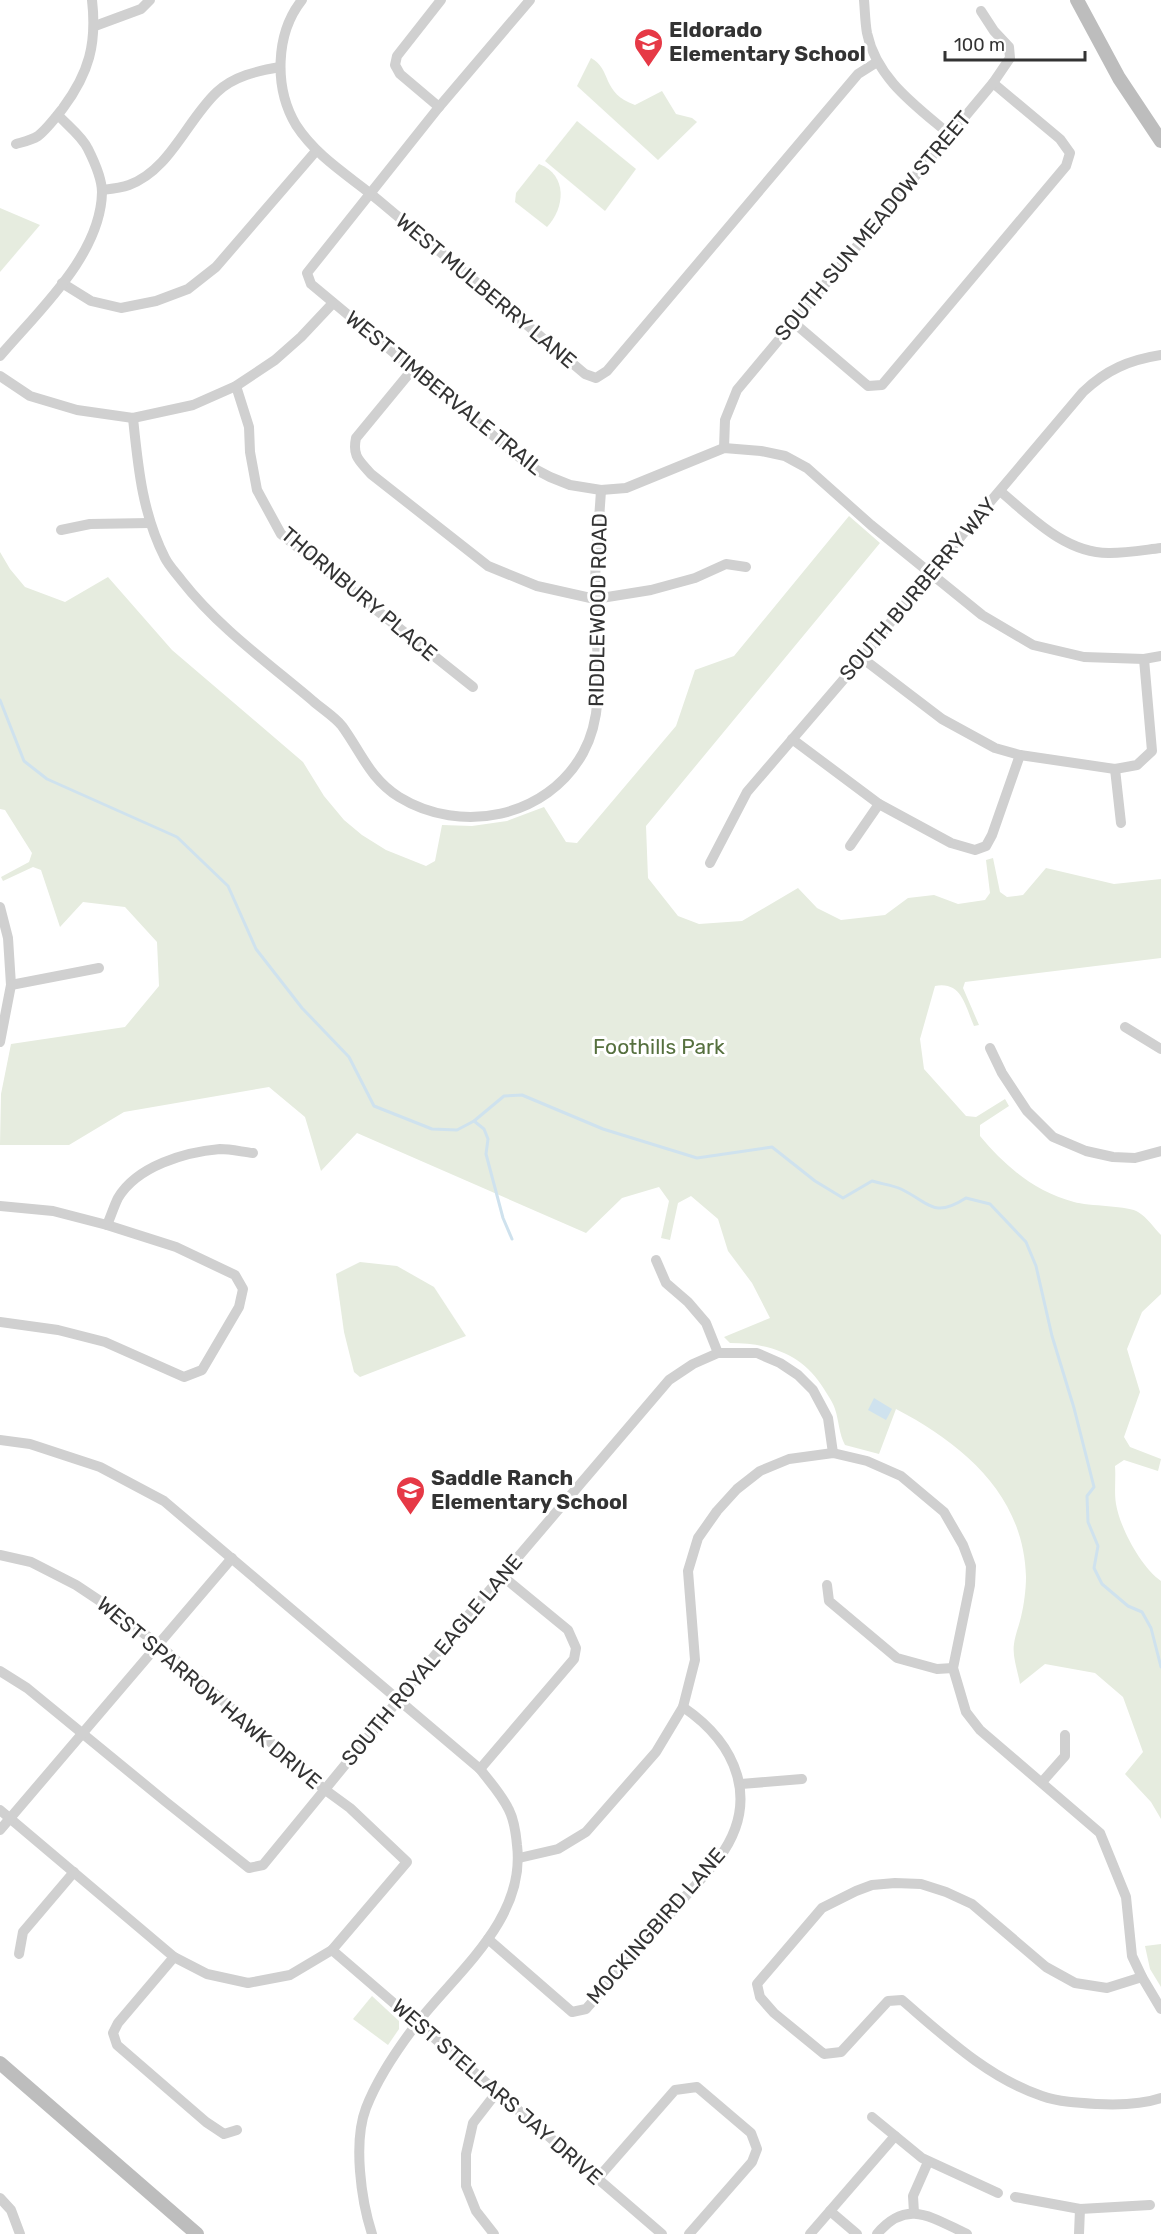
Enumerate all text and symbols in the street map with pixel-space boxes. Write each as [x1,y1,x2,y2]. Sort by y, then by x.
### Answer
place label: Eldorado Elementary School [669,17,866,66]
scale bar [945,24,1084,62]
school or university icon: Eldorado Elementary School [632,26,664,68]
text: 100 m [954,34,1005,56]
street label: SOUTH SUN MEADOW STREET [769,106,976,345]
street label: WEST MULBERRY LANE [391,208,582,373]
street label: WEST TIMBERVALE TRAIL [341,305,548,480]
street label: SOUTH BURBERRY WAY [834,492,1001,685]
street label: RIDDLEWOOD ROAD [583,513,612,707]
street label: THORNBURY PLACE [276,521,442,666]
park label: Foothills Park [593,1034,725,1059]
place label: Saddle Ranch Elementary School [431,1465,628,1514]
school or university icon: Saddle Ranch Elementary School [394,1474,426,1516]
street label: SOUTH ROYAL EAGLE LANE [336,1549,527,1770]
street label: WEST SPARROW HAWK DRIVE [92,1591,327,1794]
street label: MOCKINGBIRD LANE [581,1843,730,2009]
street label: WEST STELLARS JAY DRIVE [387,1993,608,2190]

